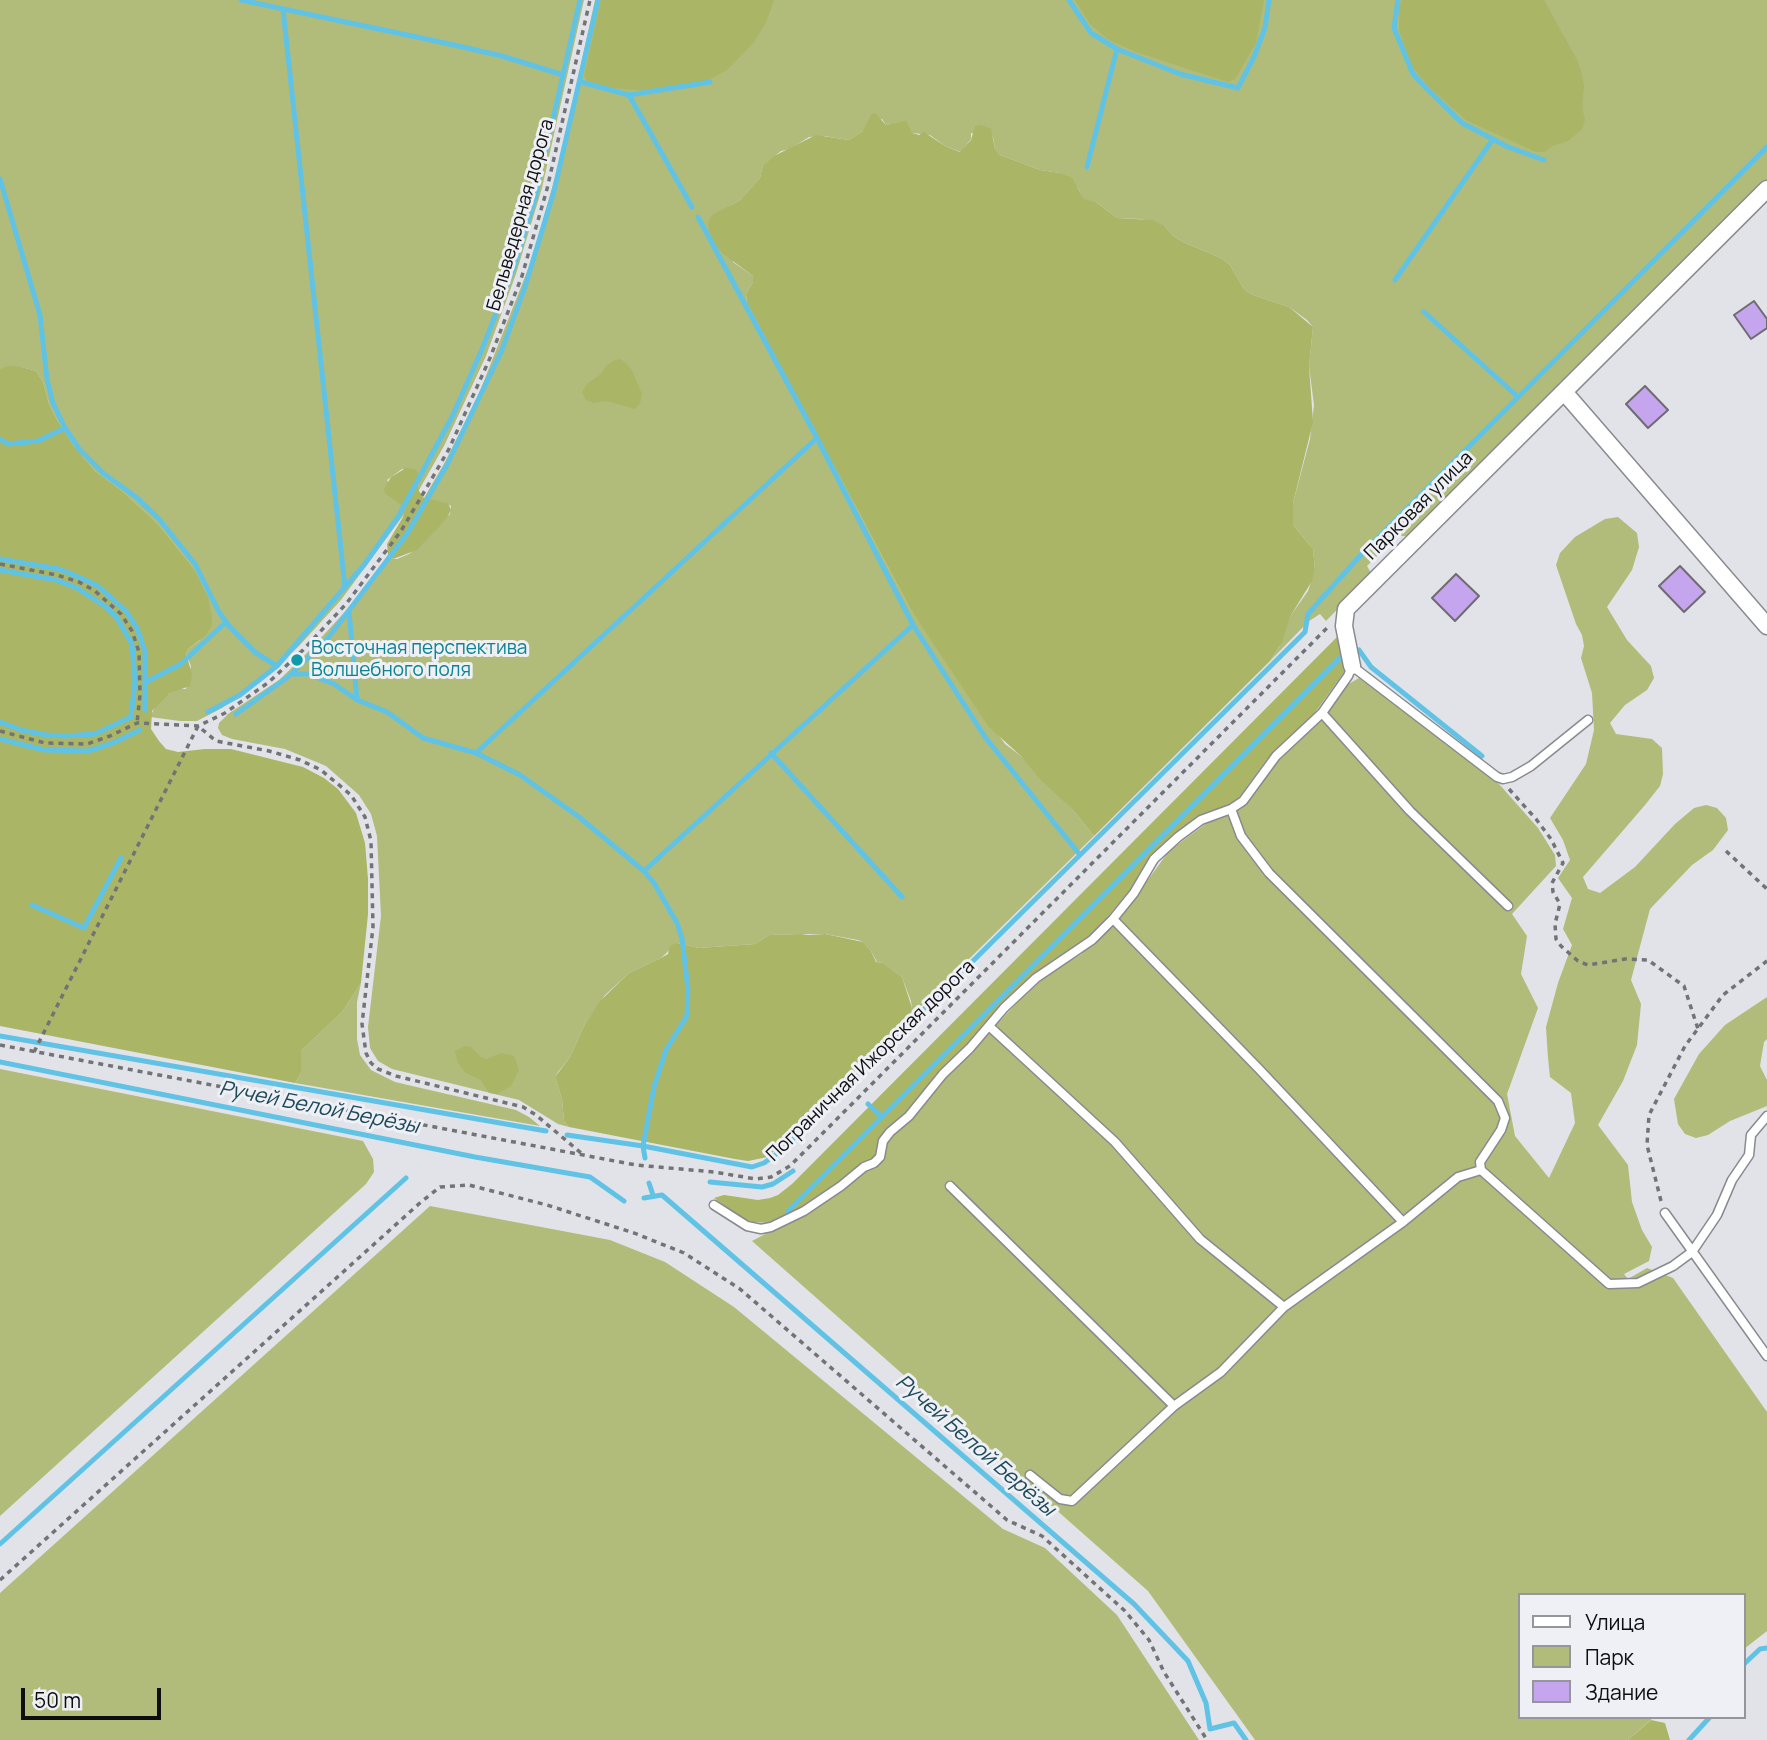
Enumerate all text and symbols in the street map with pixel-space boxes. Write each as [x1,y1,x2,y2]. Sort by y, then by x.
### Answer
street label: Бельведерная дорога [483,116,559,314]
street label: Парковая улица [1360,447,1478,565]
place label: Восточная перспектива Волшебного поля [311,638,527,682]
marker: Восточная перспектива Волшебного поля [289,652,305,668]
street label: Пограничная Ижорская дорога [762,955,980,1167]
water label: Ручей Белой Берёзы [217,1076,421,1140]
water label: Ручей Белой Берёзы [890,1370,1060,1522]
legend [1518,1593,1746,1719]
text: Улица [1585,1608,1645,1636]
text: Парк [1585,1643,1634,1671]
scale bar [24,1674,164,1718]
text: Здание [1585,1678,1658,1706]
text: 50 m [34,1686,81,1714]

